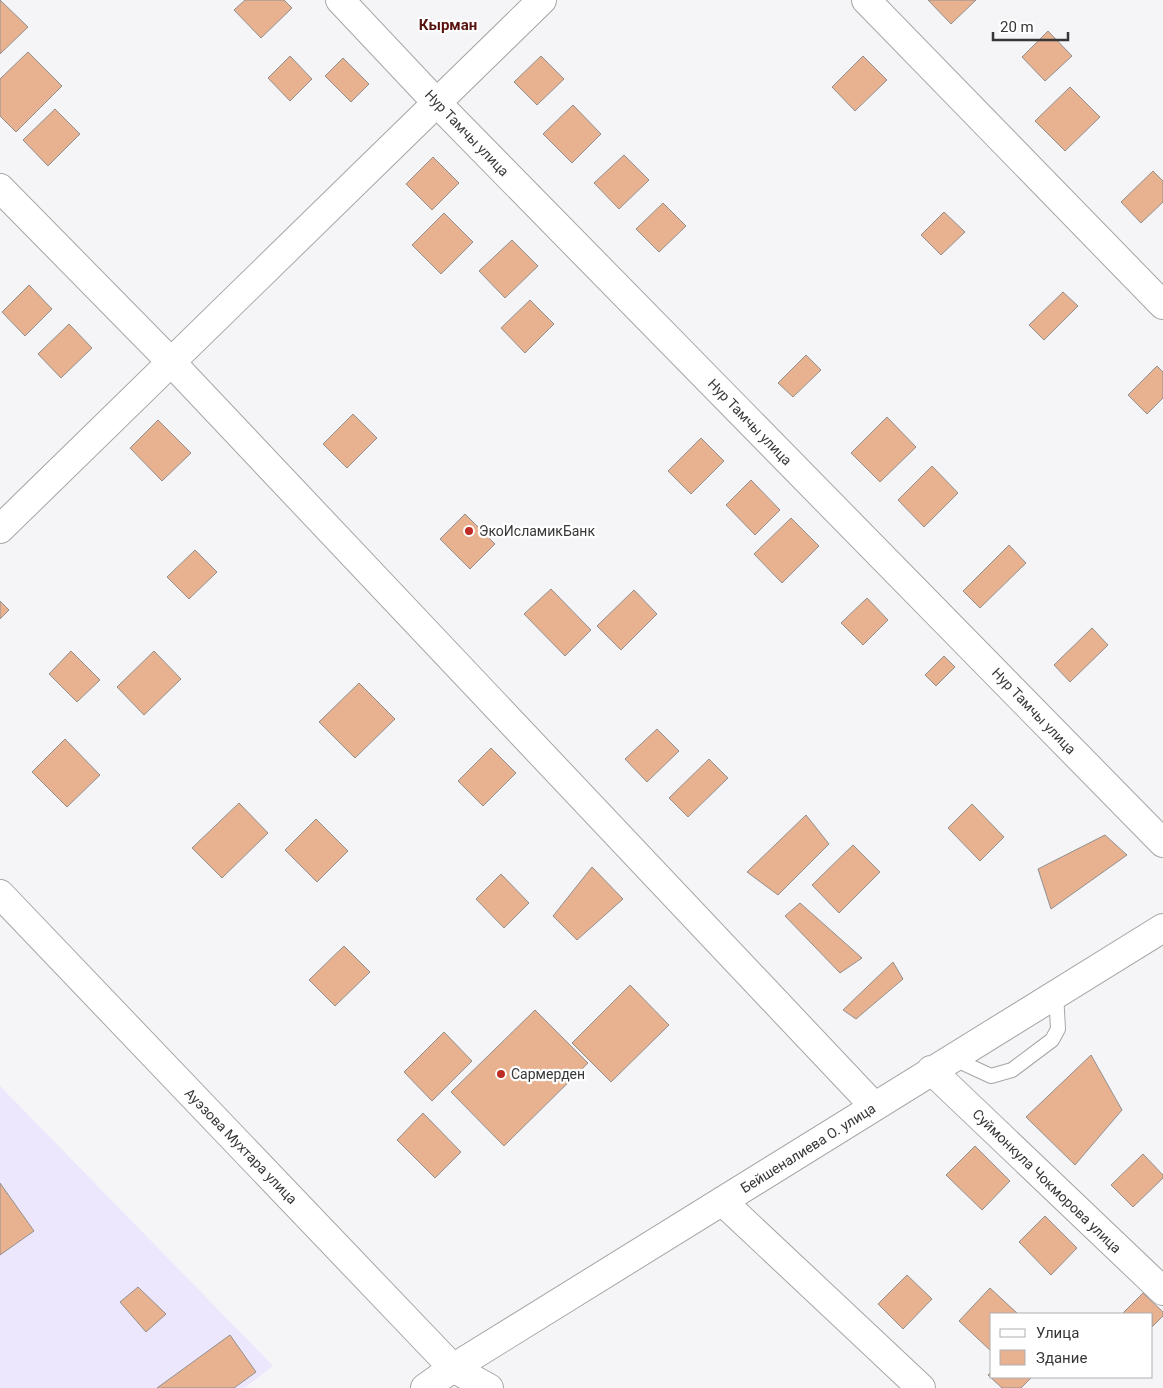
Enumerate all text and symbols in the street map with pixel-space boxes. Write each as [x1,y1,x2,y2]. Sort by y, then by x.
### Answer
scale bar [993,10,1068,42]
district label: Кырман [419,16,477,34]
text: 20 m [1000,18,1034,36]
street label: Нур Тамчы улица [422,87,512,179]
street label: Нур Тамчы улица [705,376,795,468]
place label: ЭкоИсламикБанк [479,523,595,539]
marker: ЭкоИсламикБанк [463,525,475,537]
street label: Нур Тамчы улица [989,665,1079,757]
place label: Сармерден [511,1066,585,1082]
marker: Сармерден [495,1068,507,1080]
street label: Ауэзова Мухтара улица [182,1085,300,1207]
street label: Бейшеналиева О. улица [738,1100,878,1196]
street label: Суймонкула Чокморова улица [969,1106,1125,1256]
legend [990,1313,1153,1378]
text: Улица [1036,1324,1079,1342]
text: Здание [1036,1349,1087,1367]

